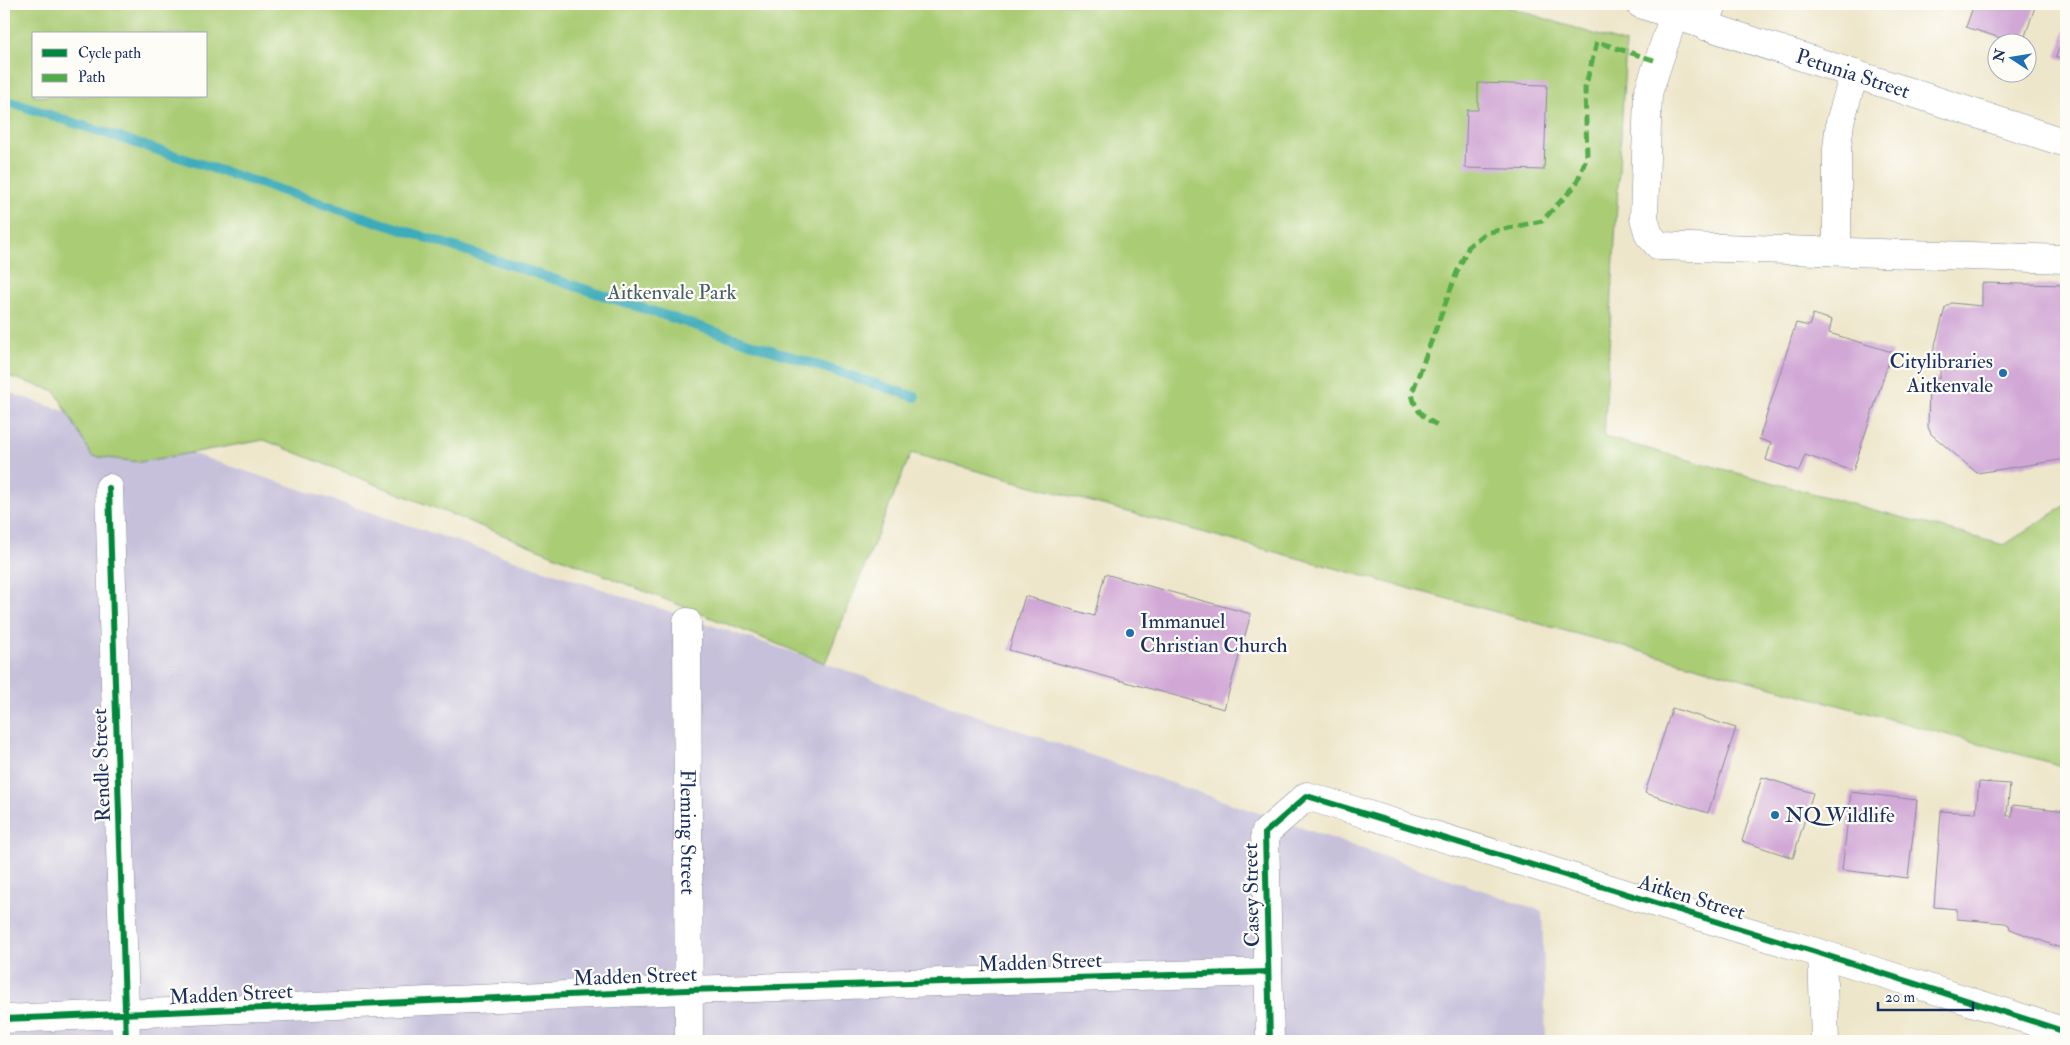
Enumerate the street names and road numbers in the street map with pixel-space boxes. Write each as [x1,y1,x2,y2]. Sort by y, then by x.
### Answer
street label: Petunia Street [1792,43,1913,105]
street label: Rendle Street [86,707,117,822]
street label: Fleming Street [674,769,701,895]
street label: Casey Street [1237,842,1266,947]
street label: Aitken Street [1634,868,1749,927]
street label: Madden Street [978,947,1103,978]
street label: Madden Street [573,961,698,992]
street label: Madden Street [168,978,294,1011]

